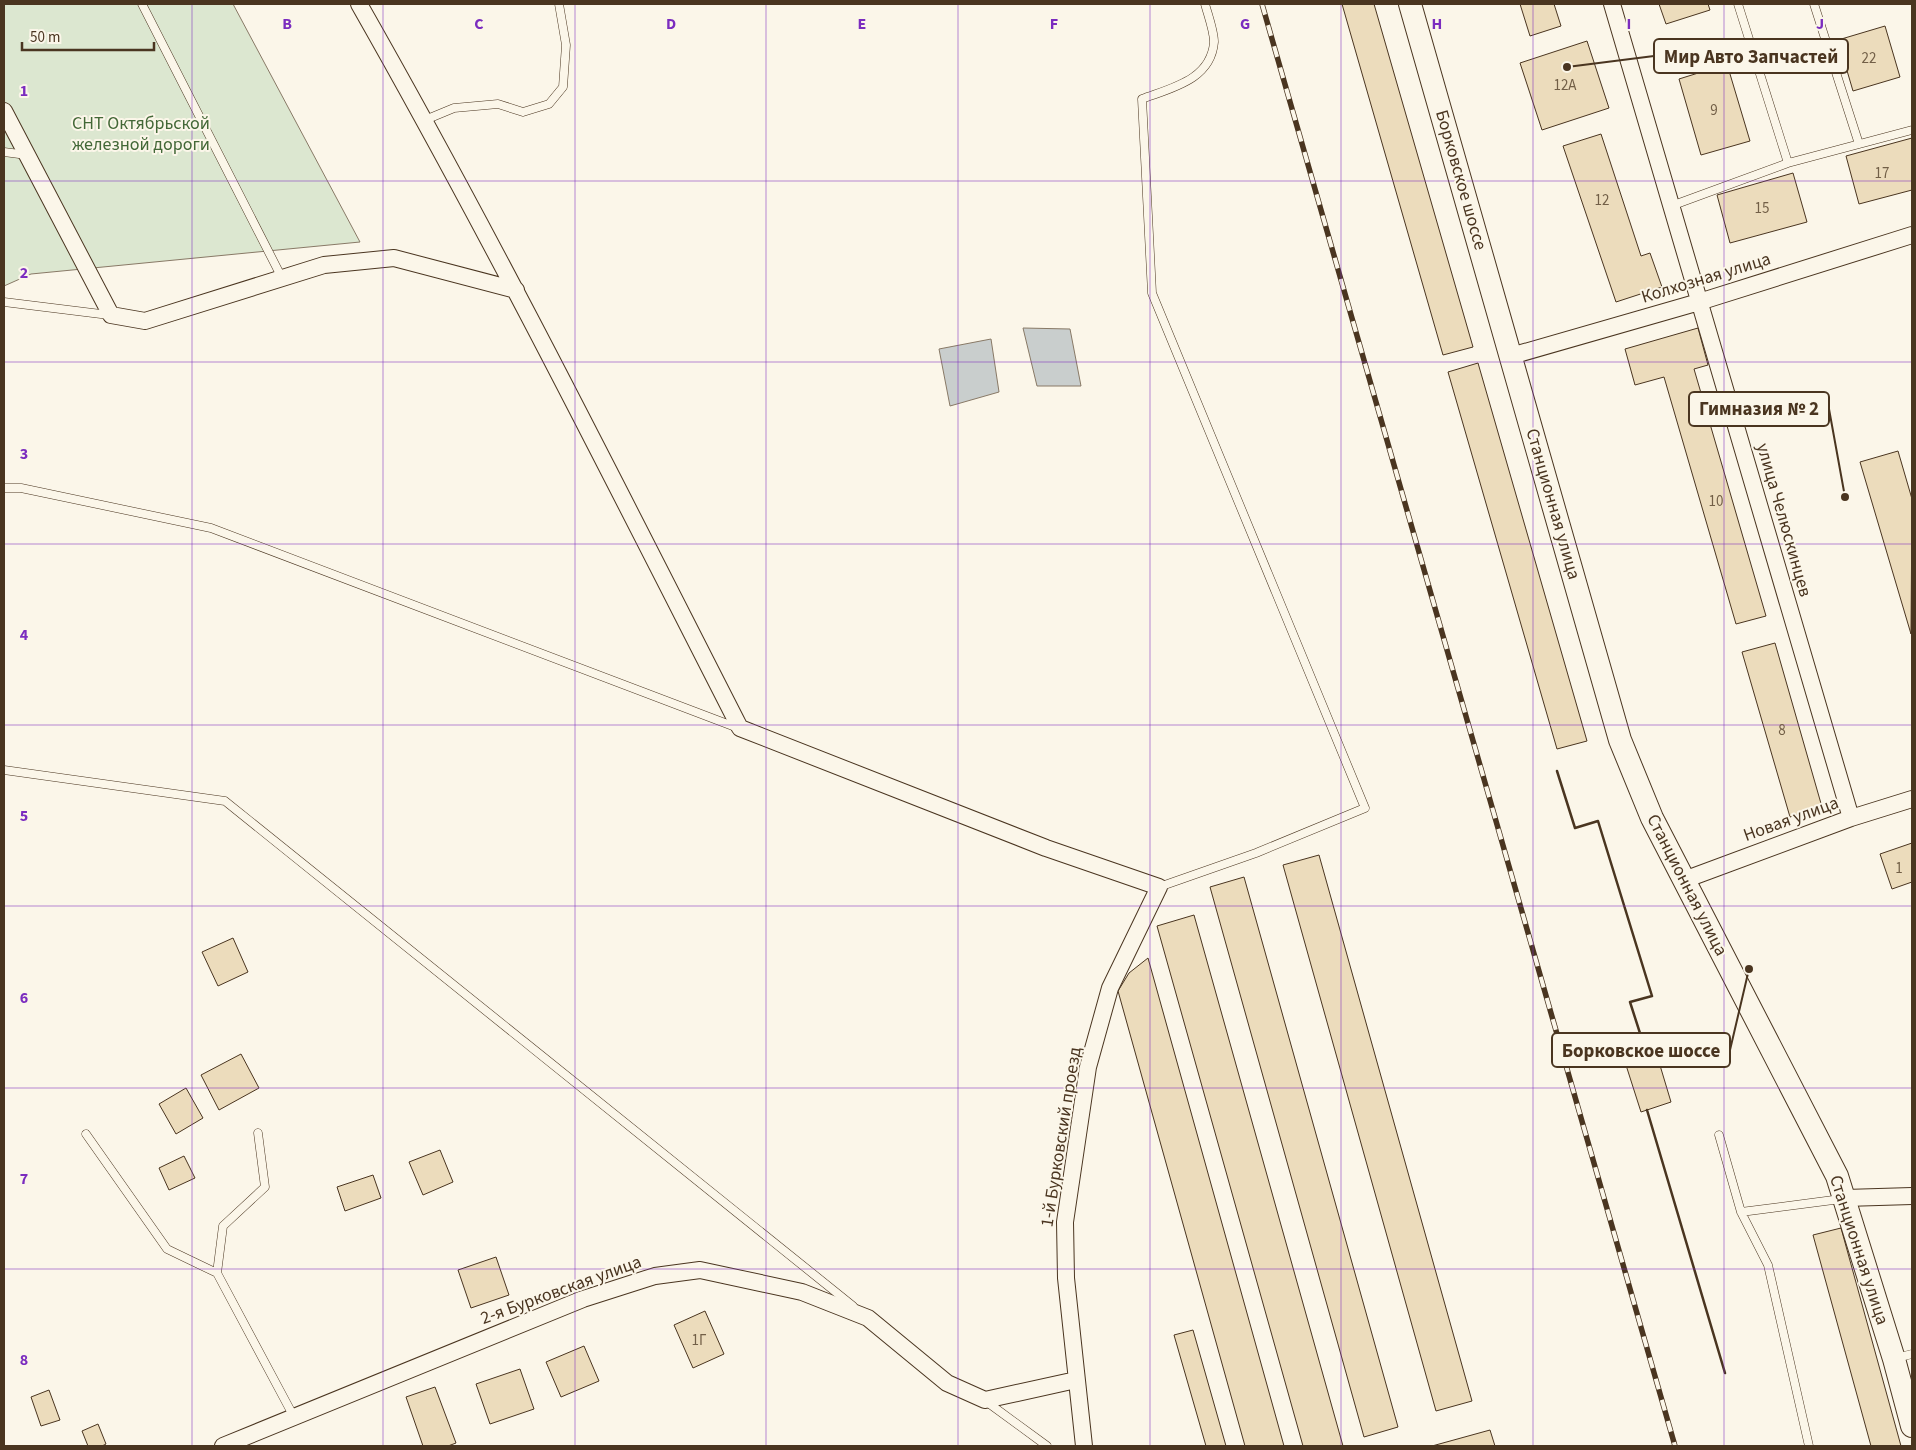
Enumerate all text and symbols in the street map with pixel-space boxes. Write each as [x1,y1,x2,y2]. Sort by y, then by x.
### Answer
text: B [282,13,292,35]
text: C [474,13,484,35]
text: D [666,13,676,35]
text: E [858,13,866,35]
text: F [1050,13,1058,35]
text: G [1240,13,1250,35]
text: H [1432,13,1442,35]
text: I [1627,13,1631,35]
text: J [1816,13,1824,35]
scale bar [22,20,155,52]
text: 50 m [30,27,60,48]
callout: Мир Авто Запчастей [1654,39,1848,73]
text: Мир Авто Запчастей [1664,44,1838,71]
house number: 22 [1862,48,1876,69]
house number: 12А [1553,75,1577,96]
text: 1 [20,80,28,102]
house number: 9 [1710,100,1718,121]
street label: Борковское шоссе [1429,107,1493,253]
park label: СНТ Октябрьской железной дороги [72,111,210,157]
house number: 17 [1875,163,1889,184]
house number: 12 [1595,190,1609,211]
house number: 15 [1755,198,1769,219]
street label: Колхозная улица [1638,246,1774,310]
text: 2 [20,262,28,284]
callout: Гимназия № 2 [1689,392,1829,426]
text: Гимназия № 2 [1699,396,1819,423]
street label: Станционная улица [1519,425,1587,583]
street label: улица Челюскинцев [1750,440,1818,600]
text: 3 [20,443,28,465]
house number: 10 [1709,491,1723,512]
text: 4 [20,624,29,646]
house number: 8 [1778,720,1786,741]
street label: Новая улица [1740,790,1842,848]
text: 5 [20,805,28,827]
street label: Станционная улица [1640,810,1734,960]
house number: 1 [1895,858,1903,879]
text: 6 [20,987,28,1009]
callout: Борковское шоссе [1552,1033,1730,1067]
text: Борковское шоссе [1562,1038,1720,1065]
street label: 1-й Бурковский проезд [1034,1045,1088,1229]
text: 7 [20,1168,28,1190]
street label: Станционная улица [1823,1172,1895,1328]
street label: 2-я Бурковская улица [477,1249,645,1331]
house number: 1Г [692,1330,707,1351]
text: 8 [20,1349,28,1371]

